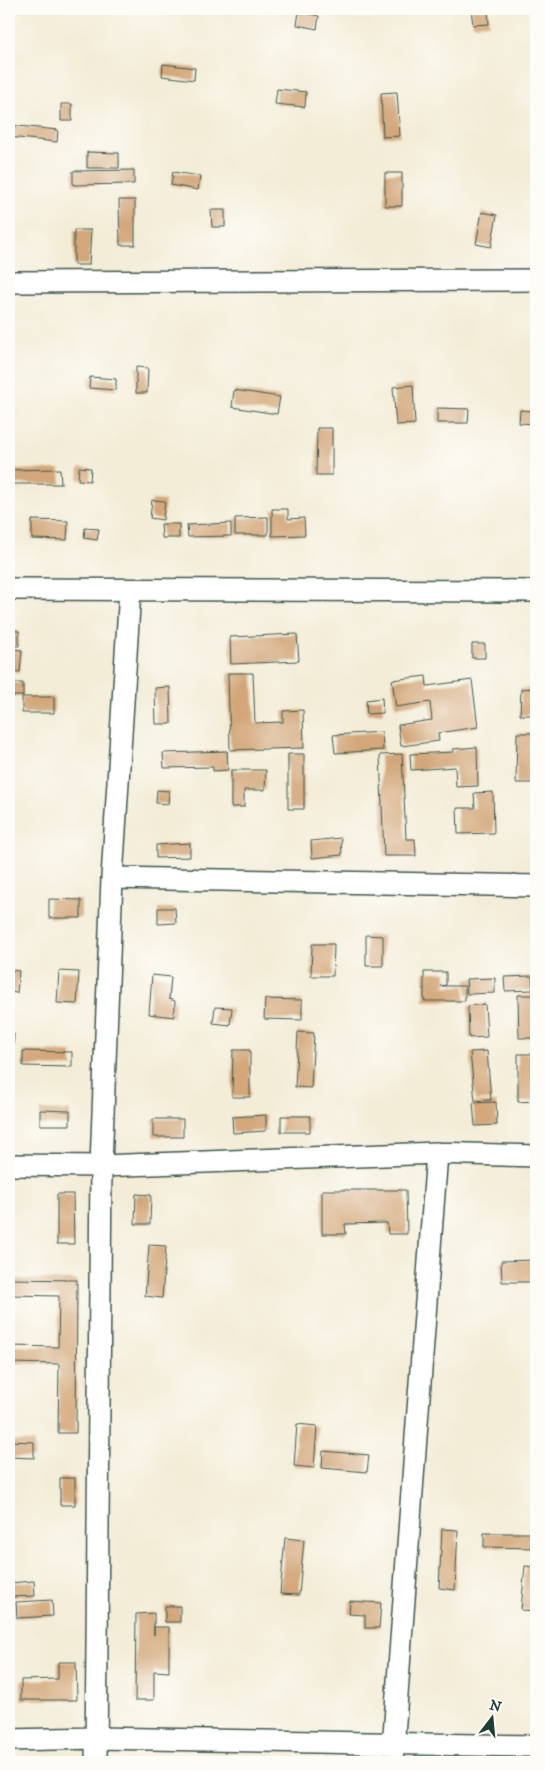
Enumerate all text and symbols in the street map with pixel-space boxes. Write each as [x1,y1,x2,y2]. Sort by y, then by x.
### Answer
north arrow [468,1694,518,1744]
text: N [487,1696,504,1717]

